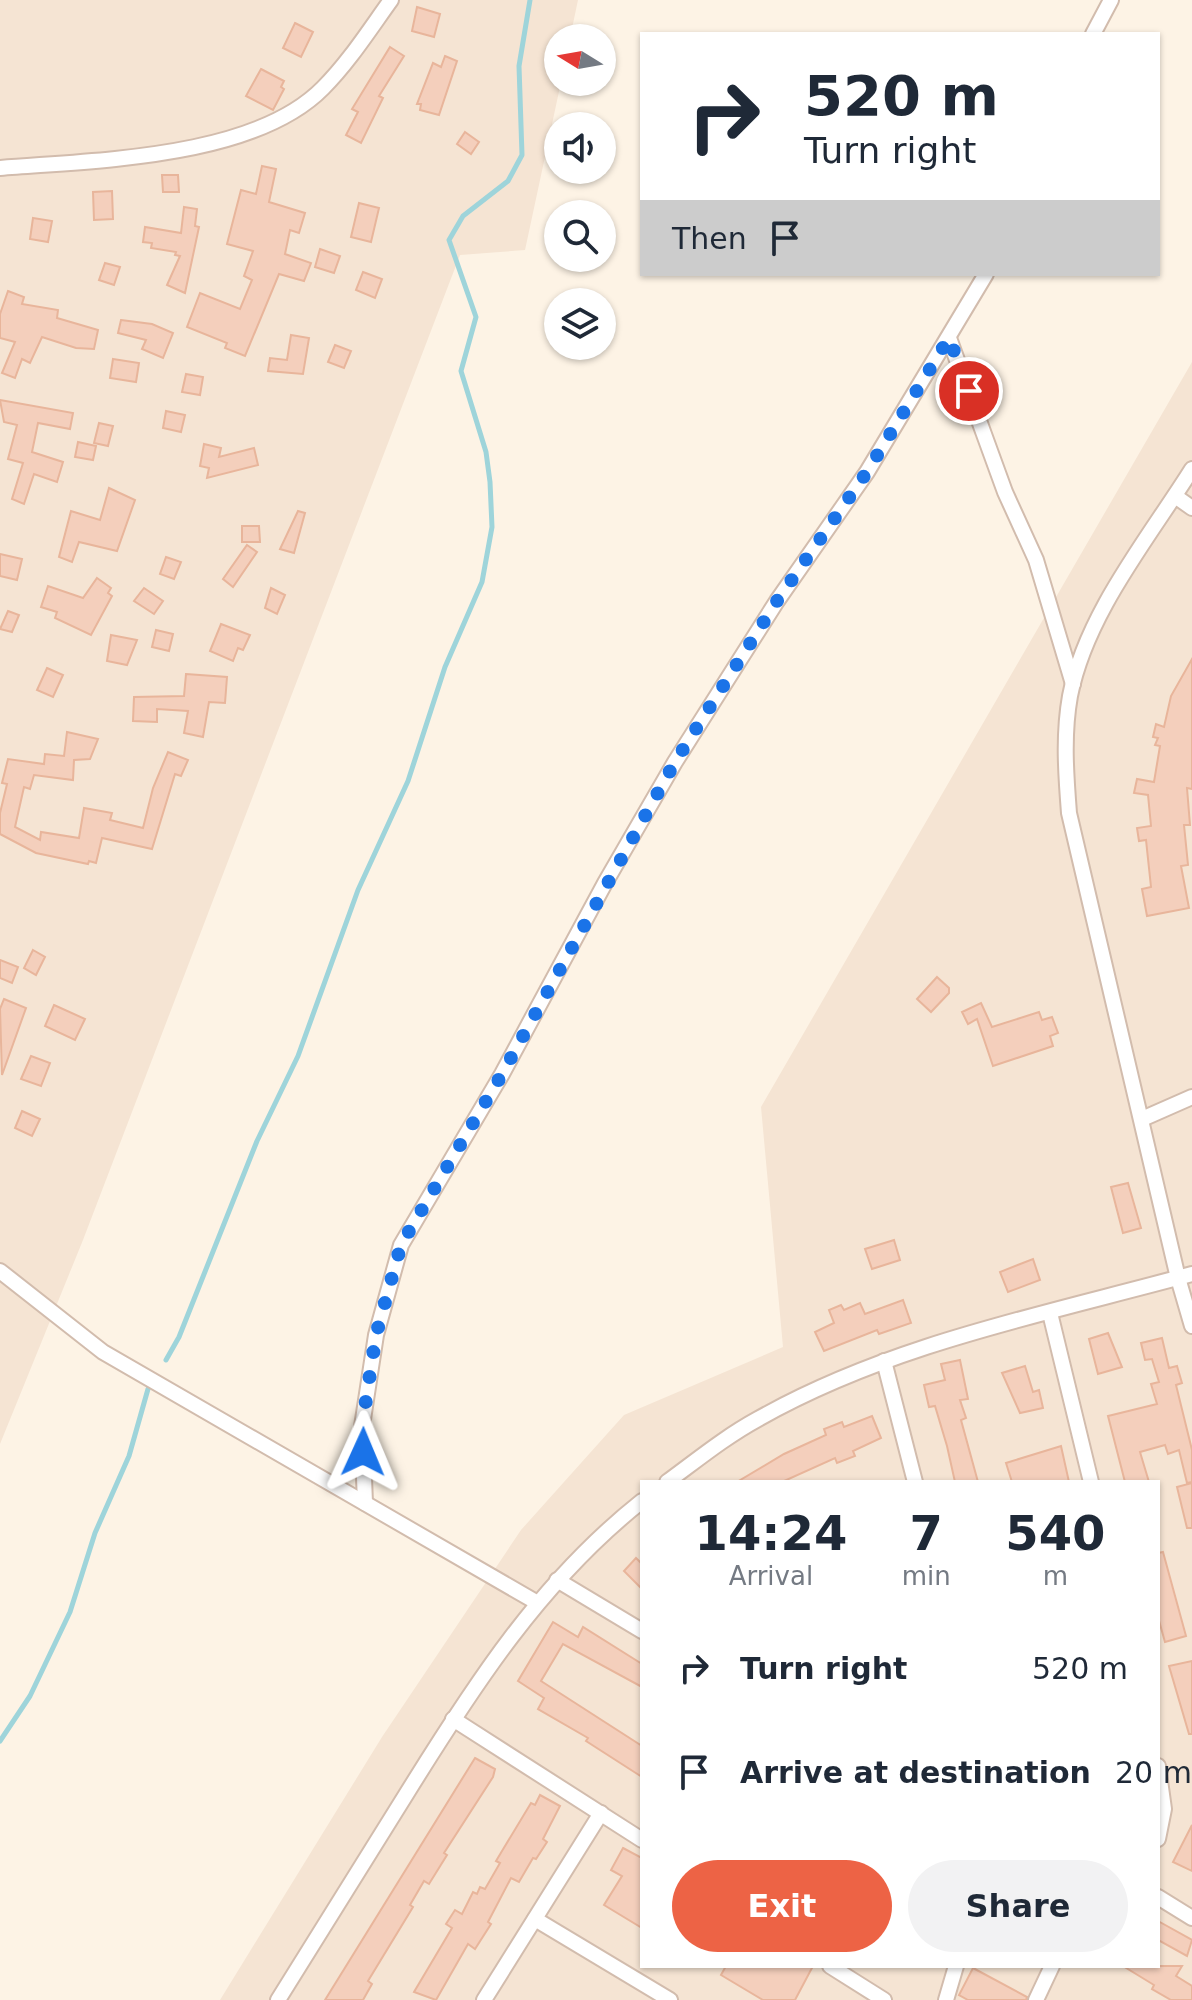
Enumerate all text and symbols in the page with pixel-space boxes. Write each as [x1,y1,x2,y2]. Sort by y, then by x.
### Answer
north arrow [544,24,616,96]
map controls [544,24,616,360]
text: 520 m [804,63,999,128]
icon: right [672,64,776,168]
button: sound [544,112,616,184]
text: Turn right [804,130,976,171]
button: search [544,200,616,272]
icon: arrive [763,216,807,260]
text: Then [672,221,747,256]
button: layers [544,288,616,360]
pin [935,357,1003,425]
icon: arrive [947,369,991,413]
position arrow [321,1410,405,1494]
text: 14:24 [694,1505,847,1561]
text: 7 [910,1505,943,1561]
text: 540 [1005,1505,1105,1561]
text: Arrival [729,1561,813,1591]
text: min [902,1561,951,1591]
text: m [1043,1561,1068,1591]
icon: right [672,1646,716,1690]
text: Turn right [740,1651,907,1686]
text: 520 m [1032,1651,1128,1686]
icon: arrive [672,1750,716,1794]
text: Arrive at destination [740,1755,1091,1790]
text: 20 m [1115,1755,1192,1790]
button: Exit [672,1860,892,1952]
button: Share [908,1860,1128,1952]

